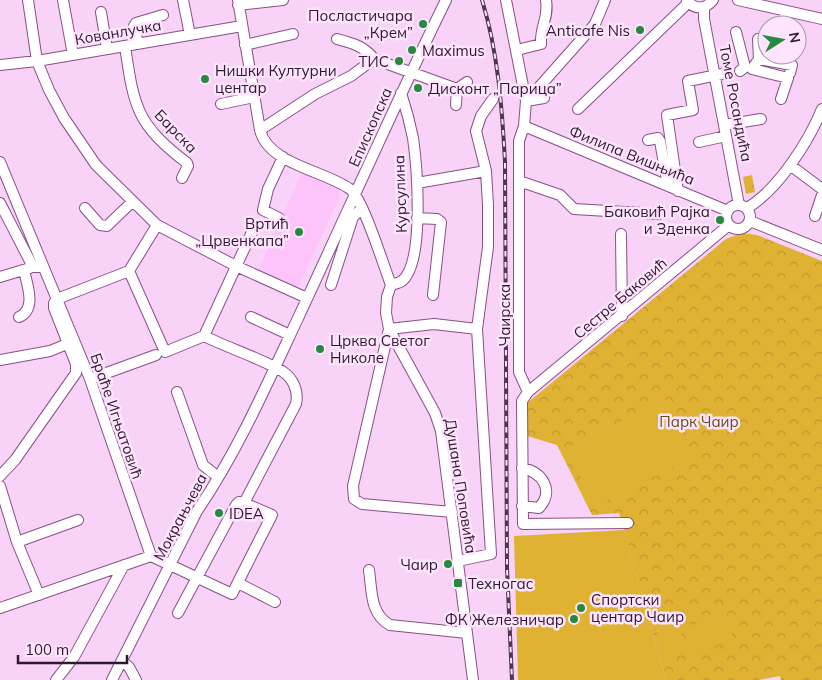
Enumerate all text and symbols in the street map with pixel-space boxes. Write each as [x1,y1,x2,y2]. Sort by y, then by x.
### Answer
place label: Посластичара „Крем” [308,6,413,42]
street label: Кованлучка [73,15,163,49]
north arrow [757,15,807,65]
marker: Посластичара „Крем” [417,18,429,30]
place label: Anticafe Nis [546,21,630,40]
marker: Anticafe Nis [634,24,646,36]
text: N [785,31,805,44]
place label: Maximus [422,41,485,60]
street label: Томе Росандића [715,43,757,163]
marker: Maximus [406,44,418,56]
place label: ТИС [358,52,389,71]
marker: ТИС [393,55,405,67]
place label: Нишки Културни центар [215,61,337,97]
marker: Нишки Културни центар [199,73,211,85]
place label: Дисконт „Парица” [428,79,562,98]
marker: Дисконт „Парица” [412,82,424,94]
street label: Епископска [344,84,396,170]
street label: Барска [151,105,201,157]
street label: Филипа Вишњића [566,121,698,189]
street label: Курсулина [389,155,411,233]
place label: Баковић Рајка и Зденка [604,202,710,238]
place label: Вртић „Црвенкапа” [195,214,289,250]
marker: Баковић Рајка и Зденка [714,214,726,226]
marker: Вртић „Црвенкапа” [293,226,305,238]
street label: Сестре Баковић [569,253,671,343]
street label: Чаирска [495,284,514,346]
place label: Црква Светог Николе [330,331,430,367]
marker: Црква Светог Николе [314,343,326,355]
street label: Браће Игњатовић [87,351,147,481]
park label: Парк Чаир [659,412,739,431]
street label: Душана Поповића [441,417,481,555]
street label: Мокрањчева [149,470,211,564]
place label: IDEA [229,504,264,523]
marker: IDEA [213,507,225,519]
place label: Чаир [400,555,438,574]
marker: Чаир [442,558,454,570]
place label: Техногас [468,574,533,593]
marker: Техногас [452,577,464,589]
place label: Спортски центар Чаир [591,590,684,626]
marker: Спортски центар Чаир [575,602,587,614]
place label: ФК Железничар [445,610,564,629]
marker: ФК Железничар [568,613,580,625]
scale bar [18,632,126,664]
text: 100 m [25,640,69,659]

